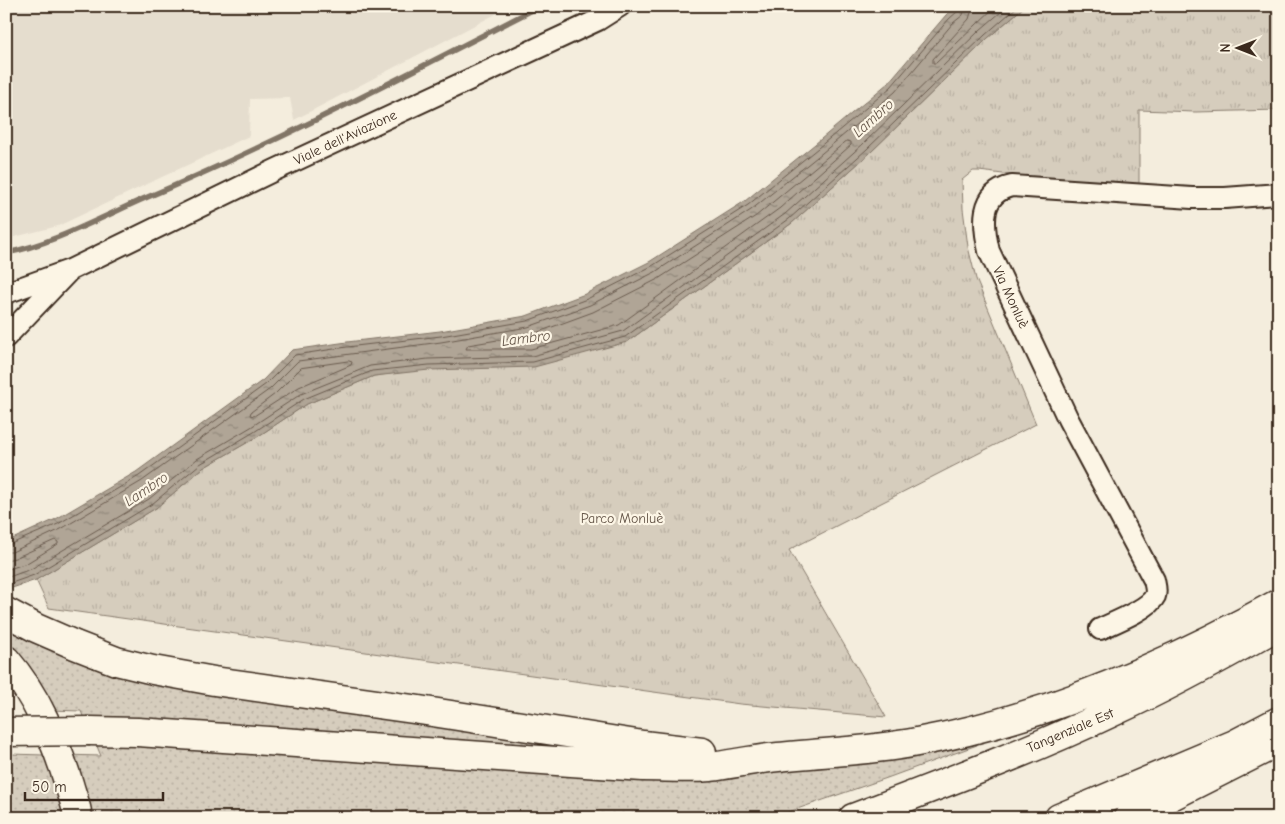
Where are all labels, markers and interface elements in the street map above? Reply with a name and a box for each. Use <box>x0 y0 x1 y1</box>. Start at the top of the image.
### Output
north arrow <box>1212 22 1262 72</box>
text: N <box>1217 43 1234 53</box>
water label: Lambro <box>849 95 897 141</box>
street label: Viale dell'Aviazione <box>291 106 399 169</box>
street label: Via Monluè <box>989 263 1032 331</box>
water label: Lambro <box>501 326 551 350</box>
water label: Lambro <box>121 468 171 510</box>
park label: Parco Monluè <box>581 510 663 527</box>
street label: Tangenziale Est <box>1024 704 1117 756</box>
scale bar <box>25 769 162 801</box>
text: 50 m <box>32 778 67 796</box>

